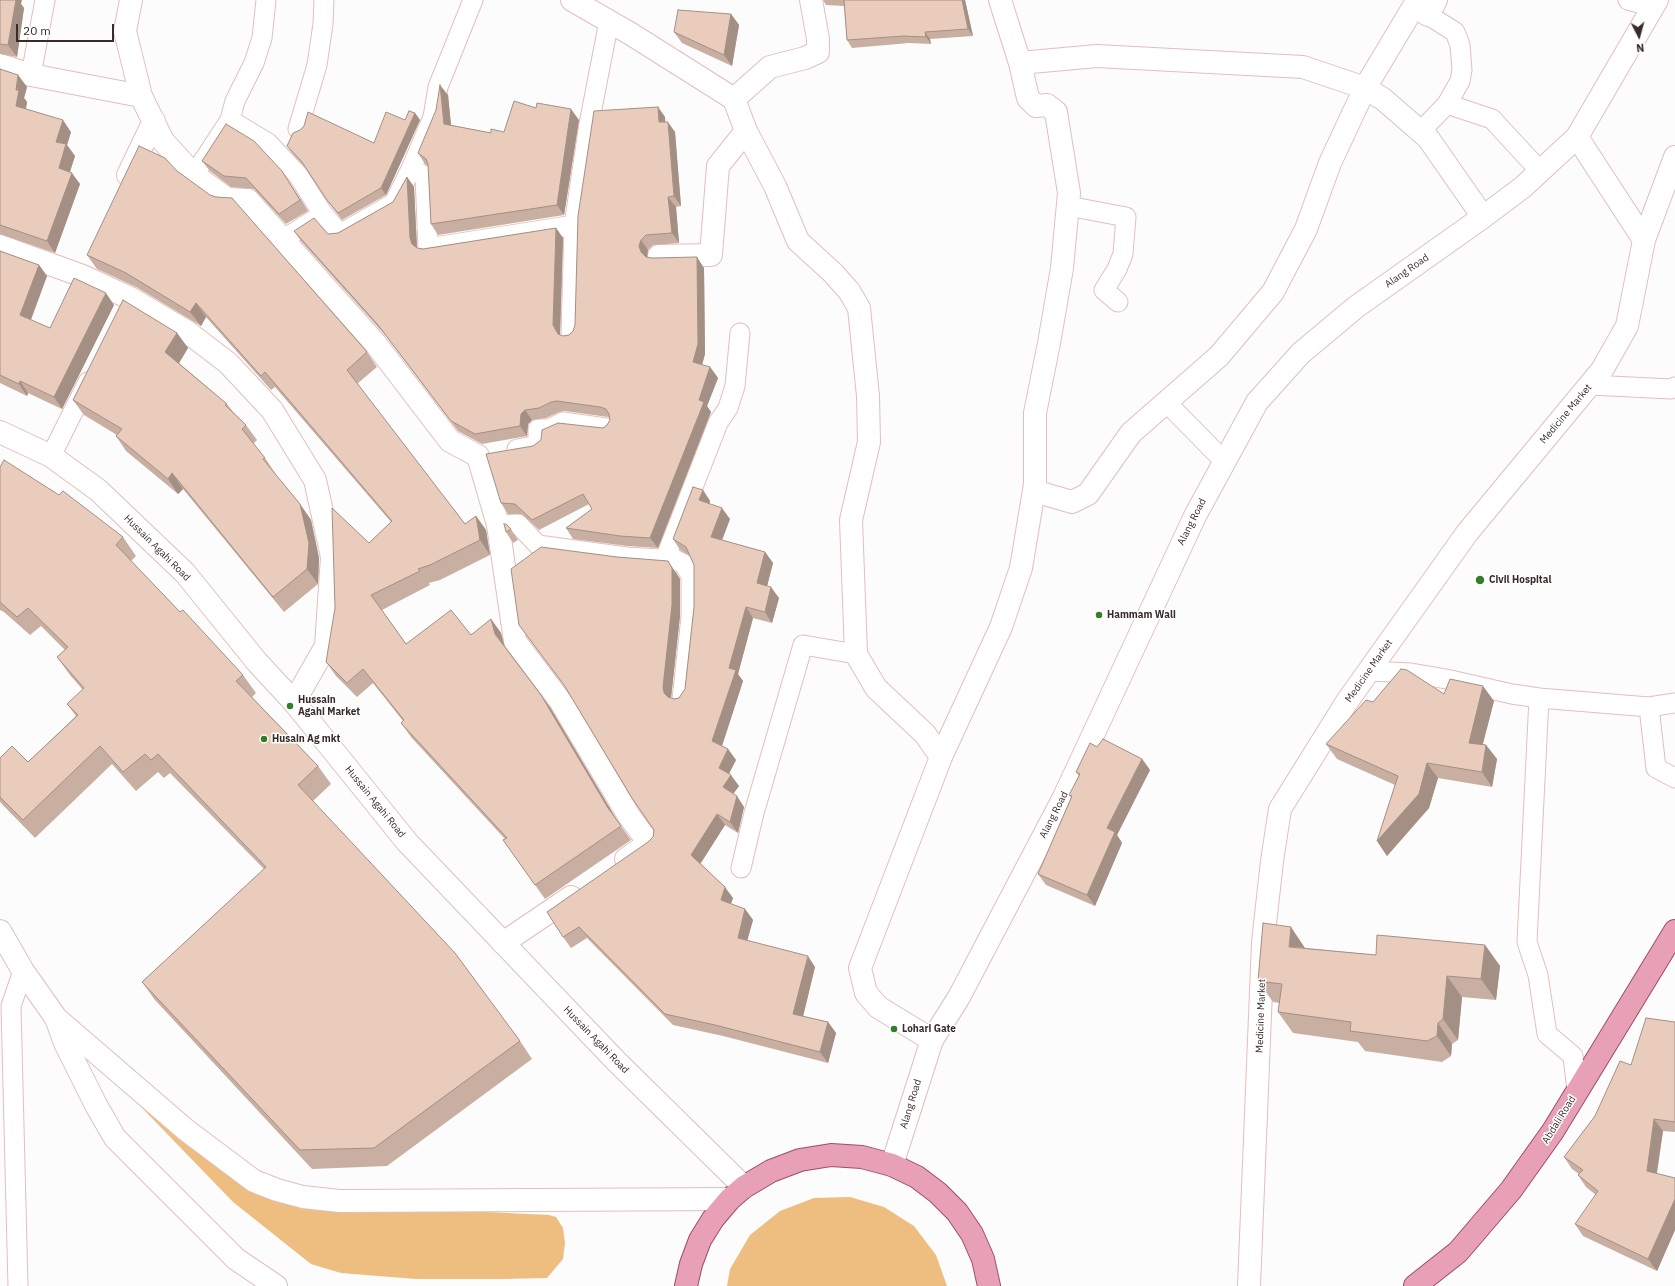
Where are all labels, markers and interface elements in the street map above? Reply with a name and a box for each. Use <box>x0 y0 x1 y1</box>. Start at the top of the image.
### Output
scale bar <box>18 16 116 42</box>
north arrow <box>1619 16 1659 56</box>
text: 20 m <box>23 23 51 38</box>
text: N <box>1636 41 1645 55</box>
street label: Alang Road <box>1383 252 1431 290</box>
street label: Medicine Market <box>1538 382 1594 446</box>
street label: Alang Road <box>1175 497 1209 547</box>
street label: Hussain Agahi Road <box>121 512 193 584</box>
marker: Civil Hospital <box>1474 574 1486 586</box>
place label: Civil Hospital <box>1489 574 1551 586</box>
place label: Hammam Wali <box>1107 609 1176 621</box>
marker: Hammam Wali <box>1094 610 1104 620</box>
street label: Medicine Market <box>1343 637 1395 705</box>
place label: Hussain Agahi Market <box>298 694 360 718</box>
marker: Hussain Agahi Market <box>285 701 295 711</box>
place label: Husain Ag mkt <box>272 733 340 745</box>
marker: Husain Ag mkt <box>259 734 269 744</box>
street label: Hussain Agahi Road <box>342 764 408 840</box>
street label: Alang Road <box>1037 790 1071 840</box>
street label: Medicine Market <box>1254 979 1268 1053</box>
street label: Hussain Agahi Road <box>561 1004 631 1076</box>
place label: Lohari Gate <box>902 1023 956 1035</box>
marker: Lohari Gate <box>889 1024 899 1034</box>
street label: Alang Road <box>898 1078 924 1130</box>
street label: Abdali Road <box>1540 1094 1578 1146</box>

